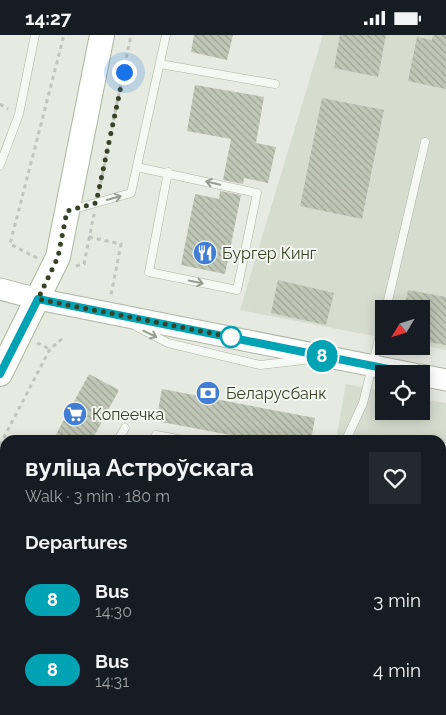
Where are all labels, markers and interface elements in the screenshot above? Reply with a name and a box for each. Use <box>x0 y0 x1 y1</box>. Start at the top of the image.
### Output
text: 14:27 <box>25 7 71 29</box>
your location <box>112 60 137 85</box>
one-way arrow <box>205 178 221 187</box>
one-way arrow <box>106 193 122 202</box>
restaurant icon: Бургер Кинг <box>192 240 218 266</box>
place label: Бургер Кинг <box>222 244 317 263</box>
one-way arrow <box>188 277 204 287</box>
north arrow <box>375 300 430 355</box>
map controls <box>375 300 430 420</box>
unlabelled marker <box>220 326 242 348</box>
one-way arrow <box>142 329 157 339</box>
line badge: 8 <box>306 340 338 372</box>
text: 8 <box>317 345 327 366</box>
button: locate <box>375 365 430 420</box>
bank icon: Беларусбанк <box>195 380 221 406</box>
place label: Беларусбанк <box>226 384 327 403</box>
supermarket icon: Копеечка <box>62 401 88 427</box>
place label: Копеечка <box>92 405 164 424</box>
button: heart <box>369 452 421 504</box>
text: вуліца Астроўскага <box>25 453 254 482</box>
text: Walk · 3 min · 180 m <box>25 487 170 506</box>
text: Departures <box>25 531 127 553</box>
text: Bus <box>95 580 129 602</box>
text: 8 <box>47 589 58 610</box>
text: 3 min <box>373 589 421 611</box>
text: 14:30 <box>95 602 132 621</box>
text: Bus <box>95 650 129 672</box>
text: 8 <box>47 659 58 680</box>
text: 4 min <box>373 659 421 681</box>
text: 14:31 <box>95 672 129 691</box>

